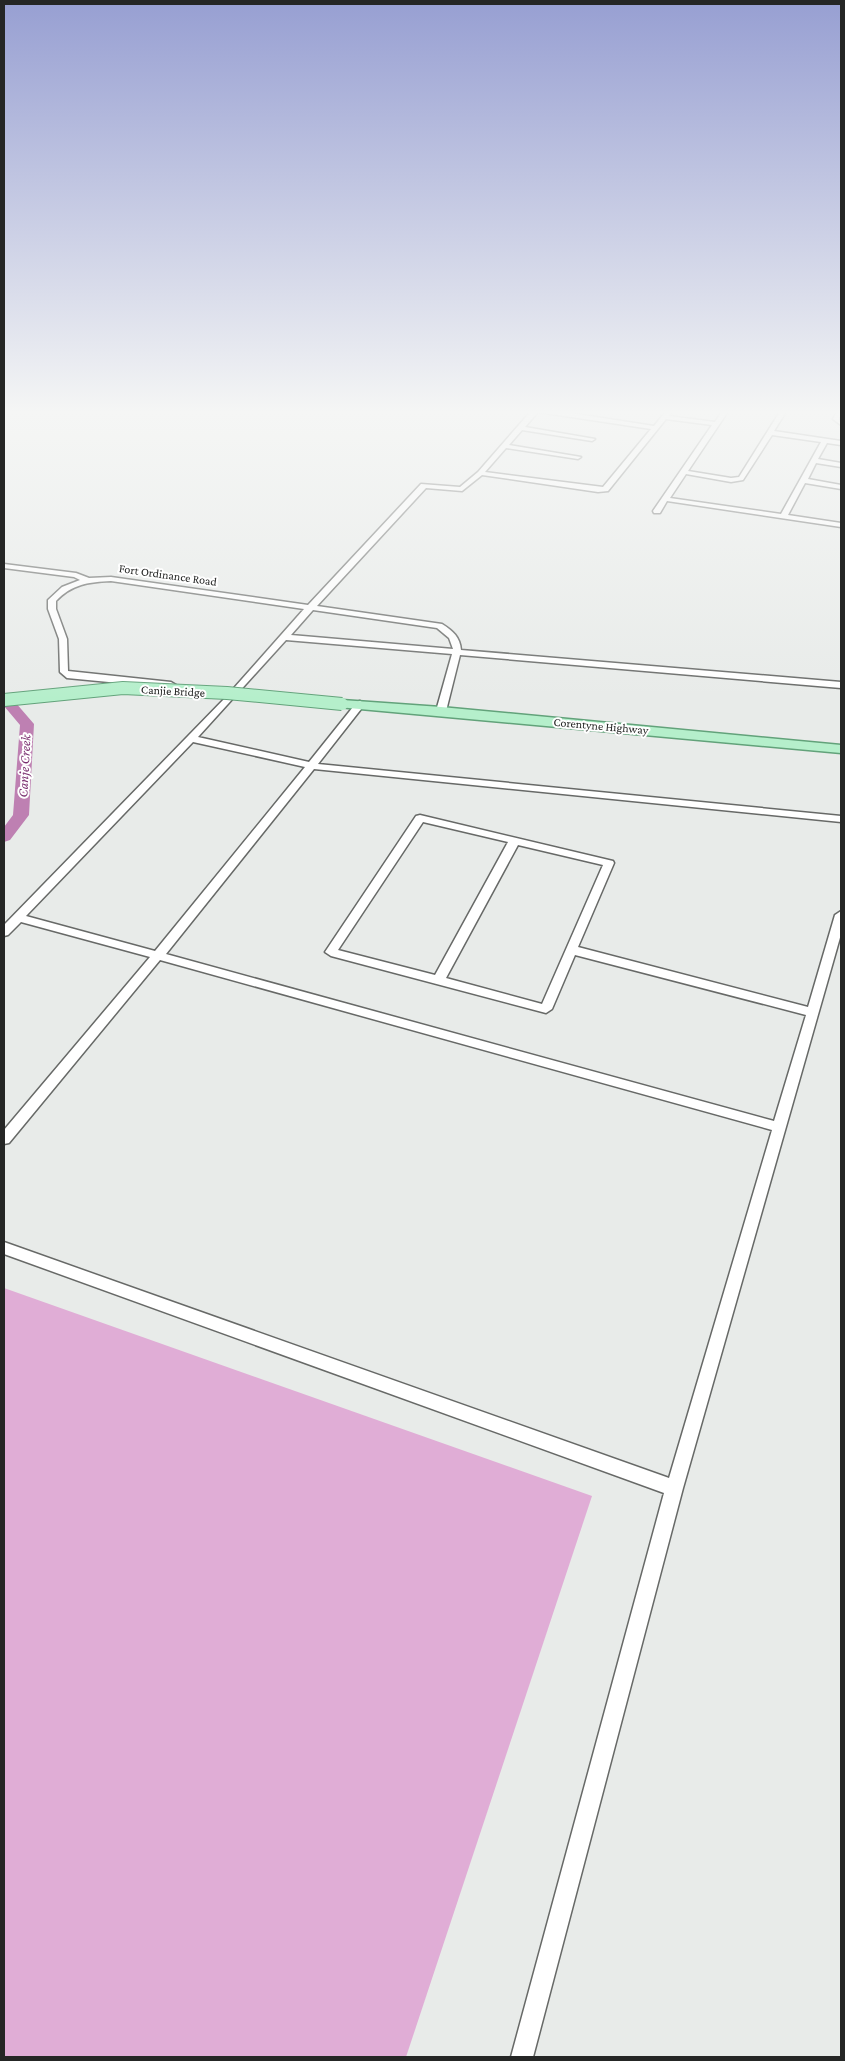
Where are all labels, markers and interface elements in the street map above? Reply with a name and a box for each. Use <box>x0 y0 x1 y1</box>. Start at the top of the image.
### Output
street label: Fort Ordinance Road <box>118 561 219 589</box>
street label: Canjie Bridge <box>141 682 205 700</box>
street label: Corentyne Highway <box>553 715 649 737</box>
water label: Canje Creek <box>14 733 35 798</box>

